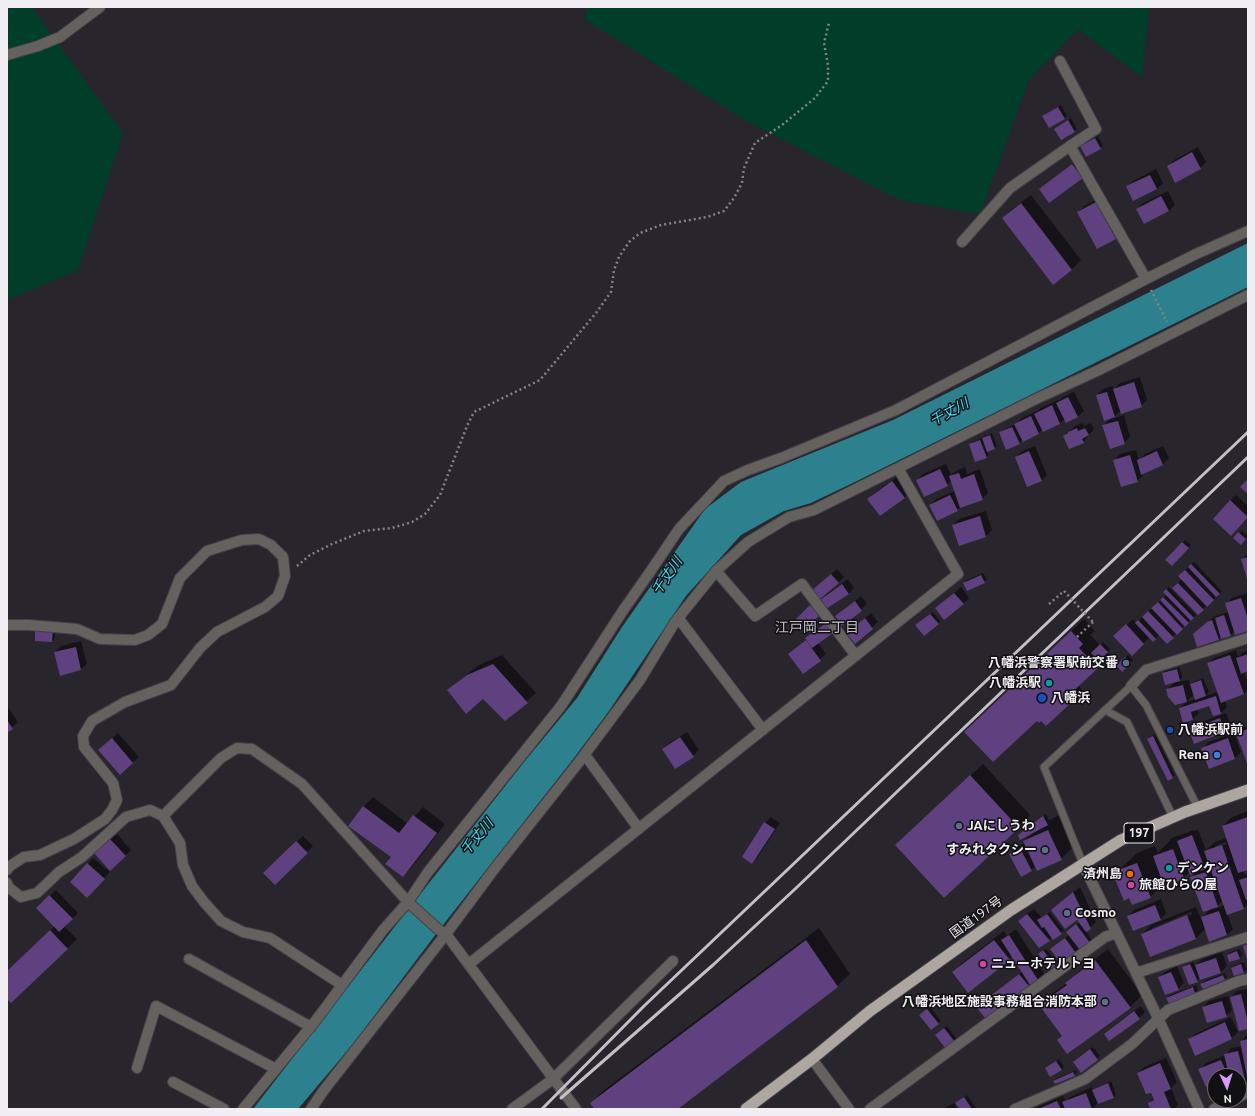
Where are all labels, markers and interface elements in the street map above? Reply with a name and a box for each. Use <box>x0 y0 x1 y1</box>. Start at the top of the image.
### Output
water label: 千丈川 <box>927 395 971 429</box>
water label: 千丈川 <box>648 554 686 598</box>
district label: 江戸岡二丁目 <box>775 619 859 635</box>
place label: 八幡浜警察署駅前交番 <box>988 655 1118 671</box>
marker: 八幡浜警察署駅前交番 <box>1121 658 1131 668</box>
place label: 八幡浜駅 <box>989 675 1041 691</box>
marker: 八幡浜駅 <box>1044 678 1054 688</box>
place label: 八幡浜 <box>1051 690 1090 706</box>
marker: 八幡浜 <box>1036 692 1048 704</box>
place label: 八幡浜駅前 <box>1178 722 1243 738</box>
marker: 八幡浜駅前 <box>1165 725 1175 735</box>
place label: Rena <box>1179 747 1209 763</box>
marker: Rena <box>1212 750 1222 760</box>
water label: 千丈川 <box>457 816 497 858</box>
place label: JAにしうわ <box>967 818 1035 834</box>
marker: JAにしうわ <box>954 821 964 831</box>
road number: 197 <box>1124 823 1154 843</box>
place label: すみれタクシー <box>946 842 1037 858</box>
marker: すみれタクシー <box>1040 845 1050 855</box>
place label: デンケン <box>1177 860 1229 876</box>
marker: デンケン <box>1164 863 1174 873</box>
place label: 済州島 <box>1083 866 1122 882</box>
marker: 済州島 <box>1125 869 1135 879</box>
place label: 旅館ひらの屋 <box>1139 877 1217 893</box>
marker: 旅館ひらの屋 <box>1126 880 1136 890</box>
street label: 国道197号 <box>947 893 1005 941</box>
place label: Cosmo <box>1075 905 1116 921</box>
marker: Cosmo <box>1062 908 1072 918</box>
place label: ニューホテルトヨ <box>991 956 1095 972</box>
marker: ニューホテルトヨ <box>978 959 988 969</box>
place label: 八幡浜地区施設事務組合消防本部 <box>902 994 1097 1010</box>
marker: 八幡浜地区施設事務組合消防本部 <box>1100 997 1110 1007</box>
north arrow <box>1207 1068 1247 1108</box>
text: N <box>1223 1093 1232 1105</box>

